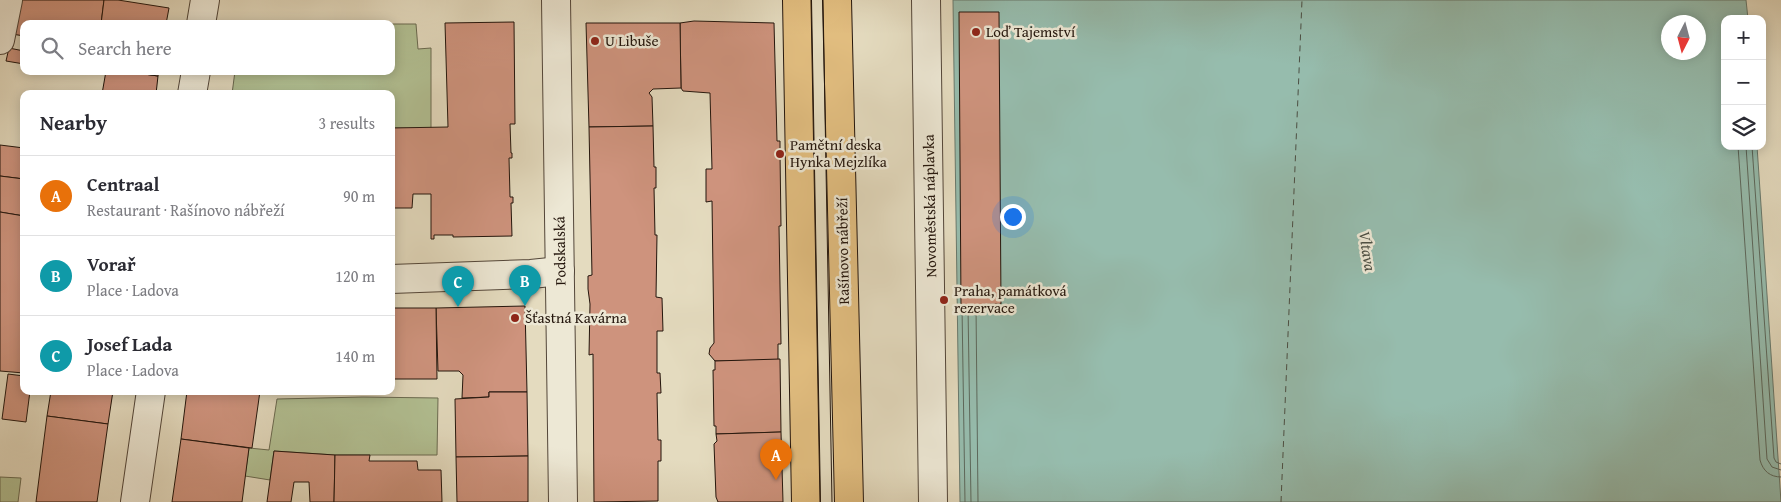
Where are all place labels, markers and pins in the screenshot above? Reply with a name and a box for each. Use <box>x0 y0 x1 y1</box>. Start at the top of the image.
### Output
place label: Loď Tajemství <box>986 21 1076 42</box>
marker: Loď Tajemství <box>970 26 982 38</box>
place label: U Libuše <box>605 30 659 51</box>
marker: U Libuše <box>589 35 601 47</box>
place label: Pamětní deska Hynka Mejzlíka <box>790 134 887 172</box>
marker: Pamětní deska Hynka Mejzlíka <box>774 148 786 160</box>
pin: B <box>509 265 541 306</box>
pin: C <box>442 266 474 307</box>
place label: Praha, památková rezervace <box>954 280 1067 318</box>
marker: Praha, památková rezervace <box>938 294 950 306</box>
place label: Šťastná Kavárna <box>525 307 627 328</box>
marker: Šťastná Kavárna <box>509 312 521 324</box>
pin: A <box>760 439 792 480</box>

